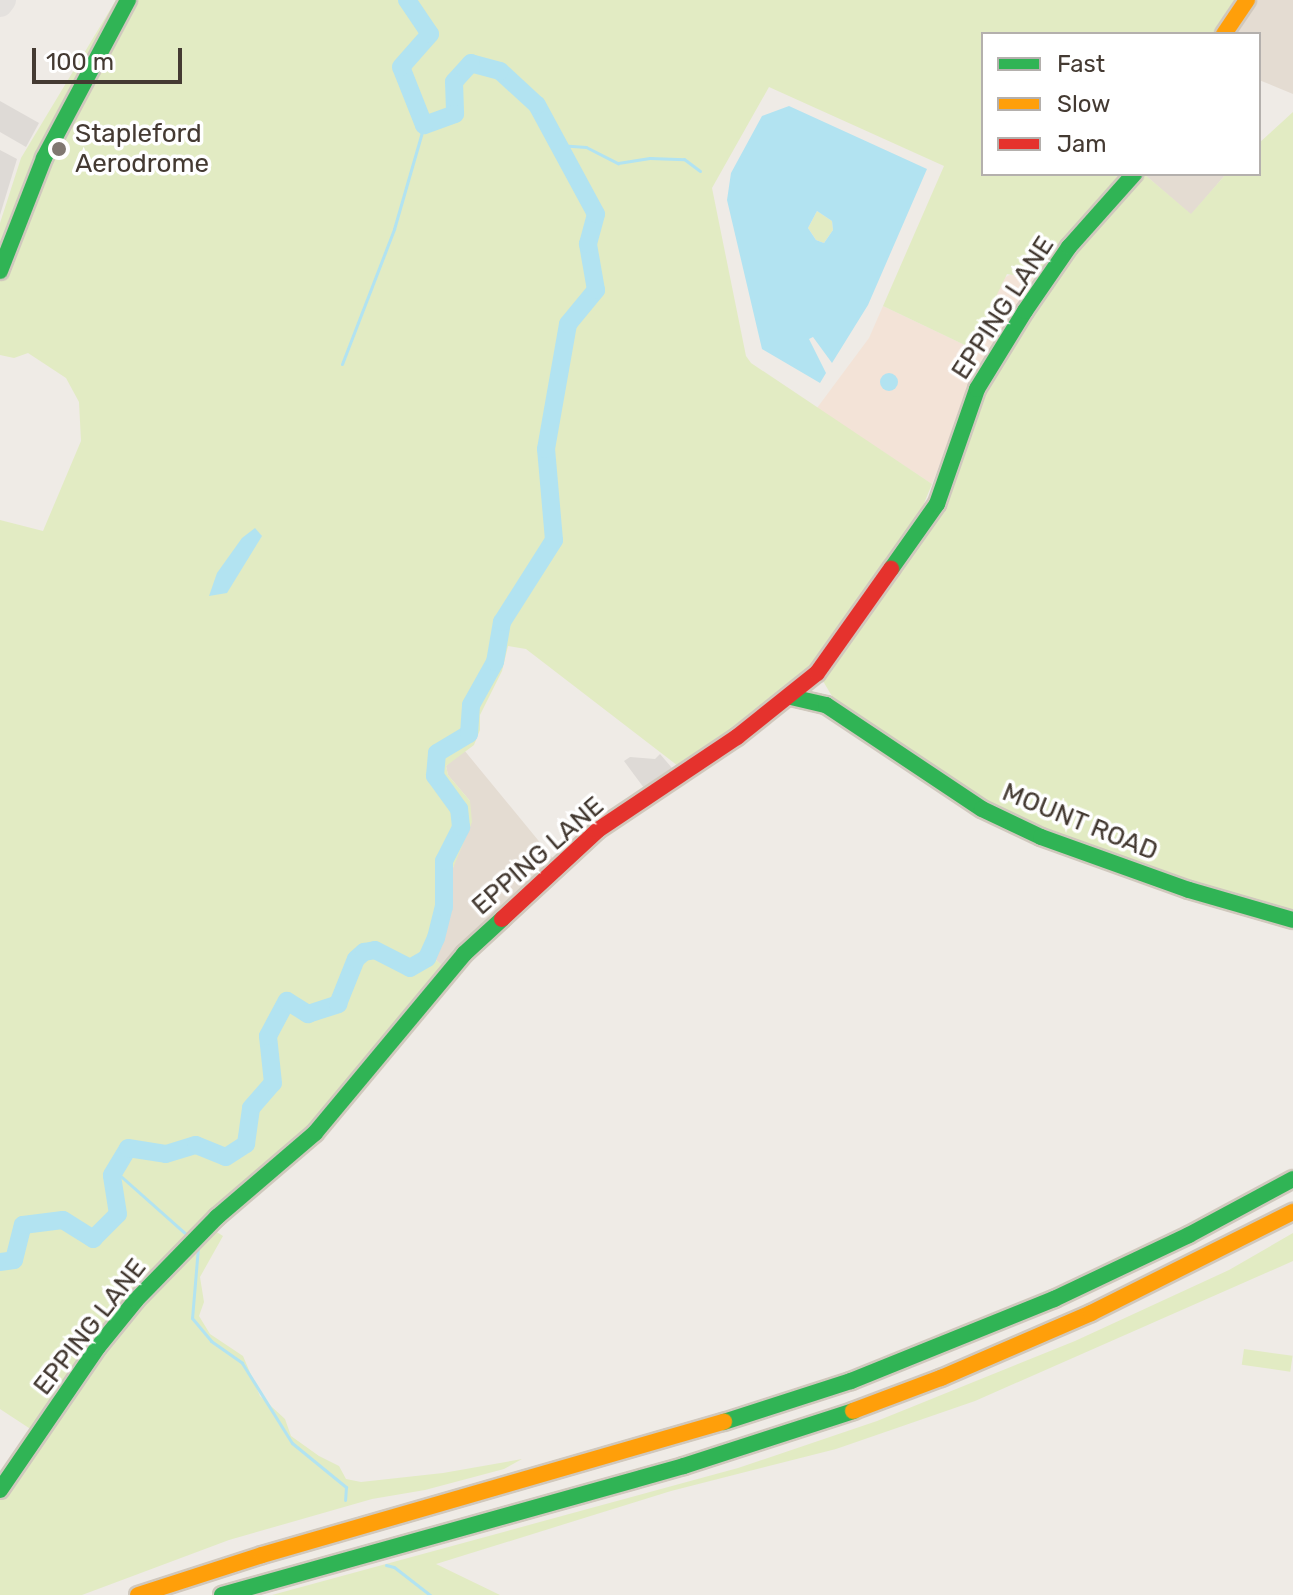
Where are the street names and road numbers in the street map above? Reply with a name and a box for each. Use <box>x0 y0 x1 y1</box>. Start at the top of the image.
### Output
street label: EPPING LANE <box>945 231 1061 385</box>
street label: MOUNT ROAD <box>997 777 1163 867</box>
street label: EPPING LANE <box>466 790 610 922</box>
street label: EPPING LANE <box>27 1253 153 1401</box>

